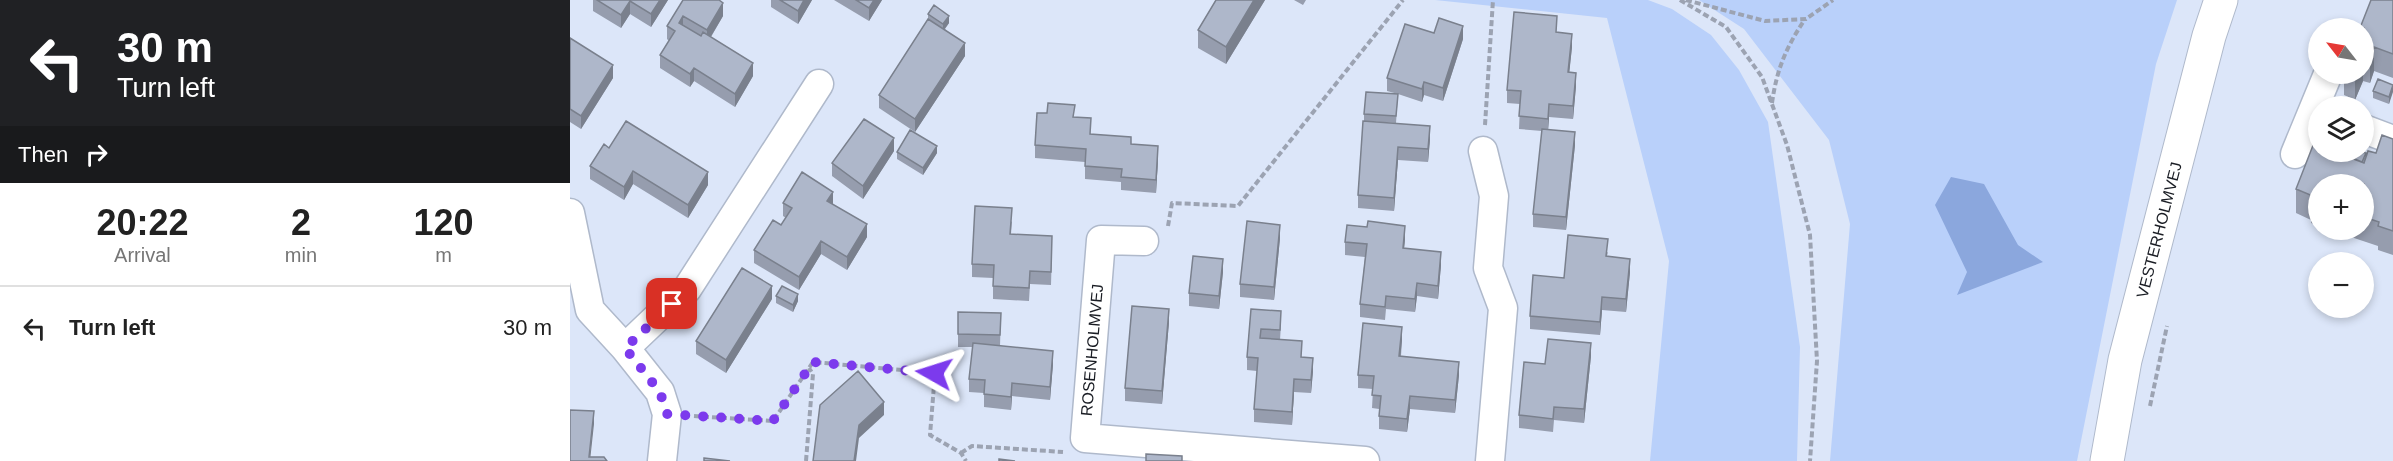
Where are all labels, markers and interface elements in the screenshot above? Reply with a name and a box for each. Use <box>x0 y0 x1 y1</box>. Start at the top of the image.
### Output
north arrow <box>2308 18 2374 84</box>
map controls <box>2308 18 2374 318</box>
icon: left <box>18 24 96 102</box>
text: 30 m <box>117 24 213 71</box>
text: Turn left <box>117 73 215 103</box>
button: layers <box>2308 96 2374 162</box>
icon: right <box>80 138 113 171</box>
text: Then <box>18 142 68 167</box>
street label: VESTERHOLMVEJ <box>2133 160 2184 300</box>
button: + <box>2308 174 2374 240</box>
text: 20:22 <box>96 202 188 243</box>
text: 2 <box>291 202 311 243</box>
text: 120 <box>413 202 474 243</box>
text: Arrival <box>114 244 171 266</box>
text: min <box>285 244 317 266</box>
text: m <box>435 244 452 266</box>
button: − <box>2308 252 2374 318</box>
pin <box>646 278 697 329</box>
street label: ROSENHOLMVEJ <box>1078 283 1106 417</box>
icon: arrive <box>655 287 688 320</box>
icon: left <box>18 312 51 345</box>
text: Turn left <box>69 315 155 340</box>
text: 30 m <box>503 315 552 340</box>
position arrow <box>902 341 966 405</box>

